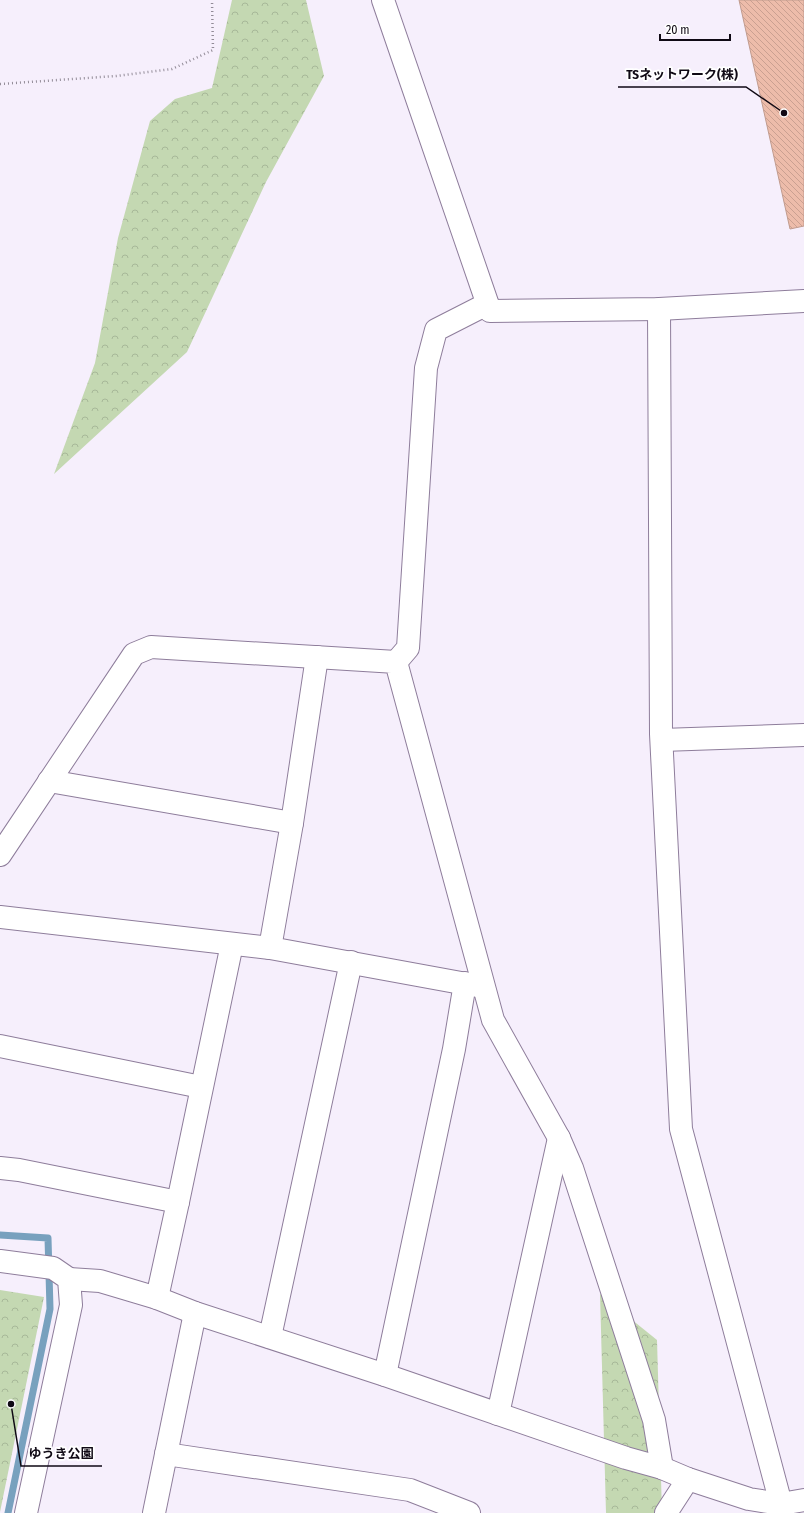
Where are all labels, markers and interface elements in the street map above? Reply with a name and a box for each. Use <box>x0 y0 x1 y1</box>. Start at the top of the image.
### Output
scale bar <box>660 16 730 42</box>
text: 20 m <box>666 23 690 37</box>
callout: TSネットワーク(株) <box>618 62 746 87</box>
text: TSネットワーク(株) <box>626 67 738 82</box>
callout: ゆうき公園 <box>21 1441 102 1466</box>
text: ゆうき公園 <box>28 1446 94 1461</box>

